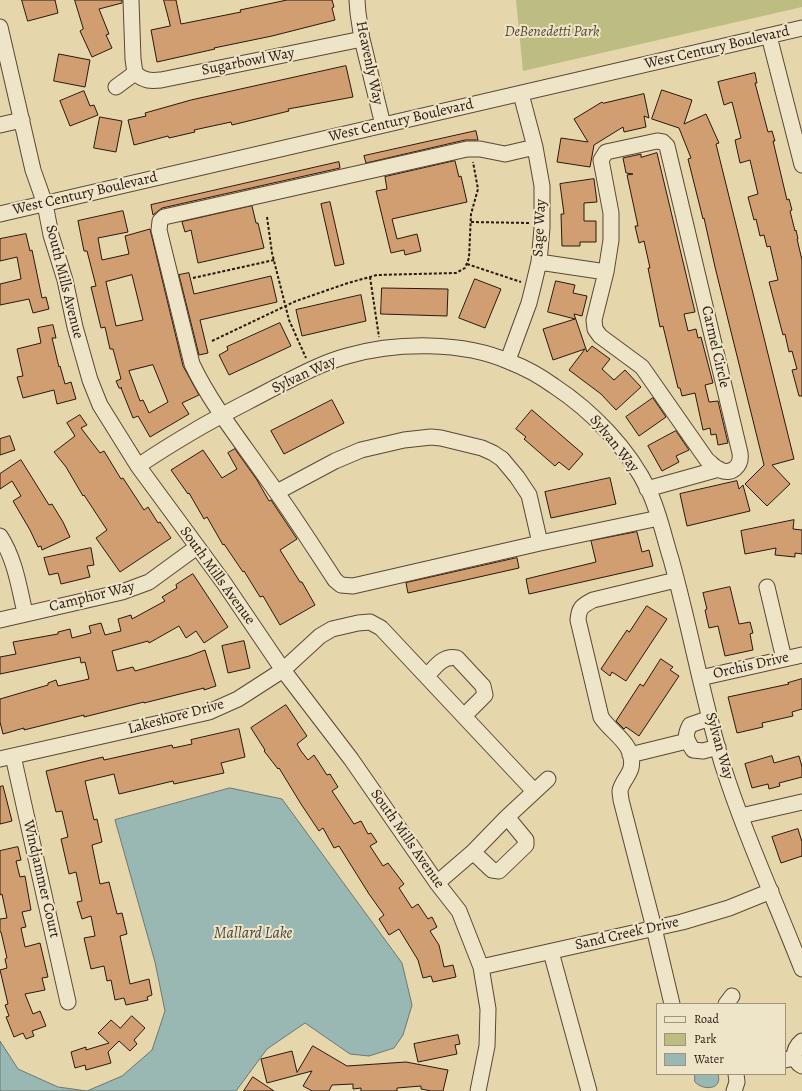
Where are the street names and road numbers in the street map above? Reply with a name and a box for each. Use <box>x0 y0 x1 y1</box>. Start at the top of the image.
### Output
street label: Heavenly Way <box>351 19 387 107</box>
street label: West Century Boulevard <box>643 23 791 73</box>
street label: Sugarbowl Way <box>200 44 296 80</box>
street label: West Century Boulevard <box>327 96 475 146</box>
street label: West Century Boulevard <box>11 169 159 219</box>
street label: Sage Way <box>529 199 551 257</box>
street label: South Mills Avenue <box>41 223 87 341</box>
street label: Carmel Circle <box>697 304 733 390</box>
street label: Sylvan Way <box>269 352 339 398</box>
street label: Sylvan Way <box>585 412 643 476</box>
street label: South Mills Avenue <box>175 523 259 629</box>
street label: Camphor Way <box>48 578 136 616</box>
street label: Orchis Drive <box>711 649 791 683</box>
street label: Lakeshore Drive <box>126 696 226 738</box>
street label: Sylvan Way <box>701 710 737 782</box>
street label: South Mills Avenue <box>366 786 448 892</box>
street label: Windjammer Court <box>19 818 63 940</box>
street label: Sand Creek Drive <box>573 913 681 955</box>

